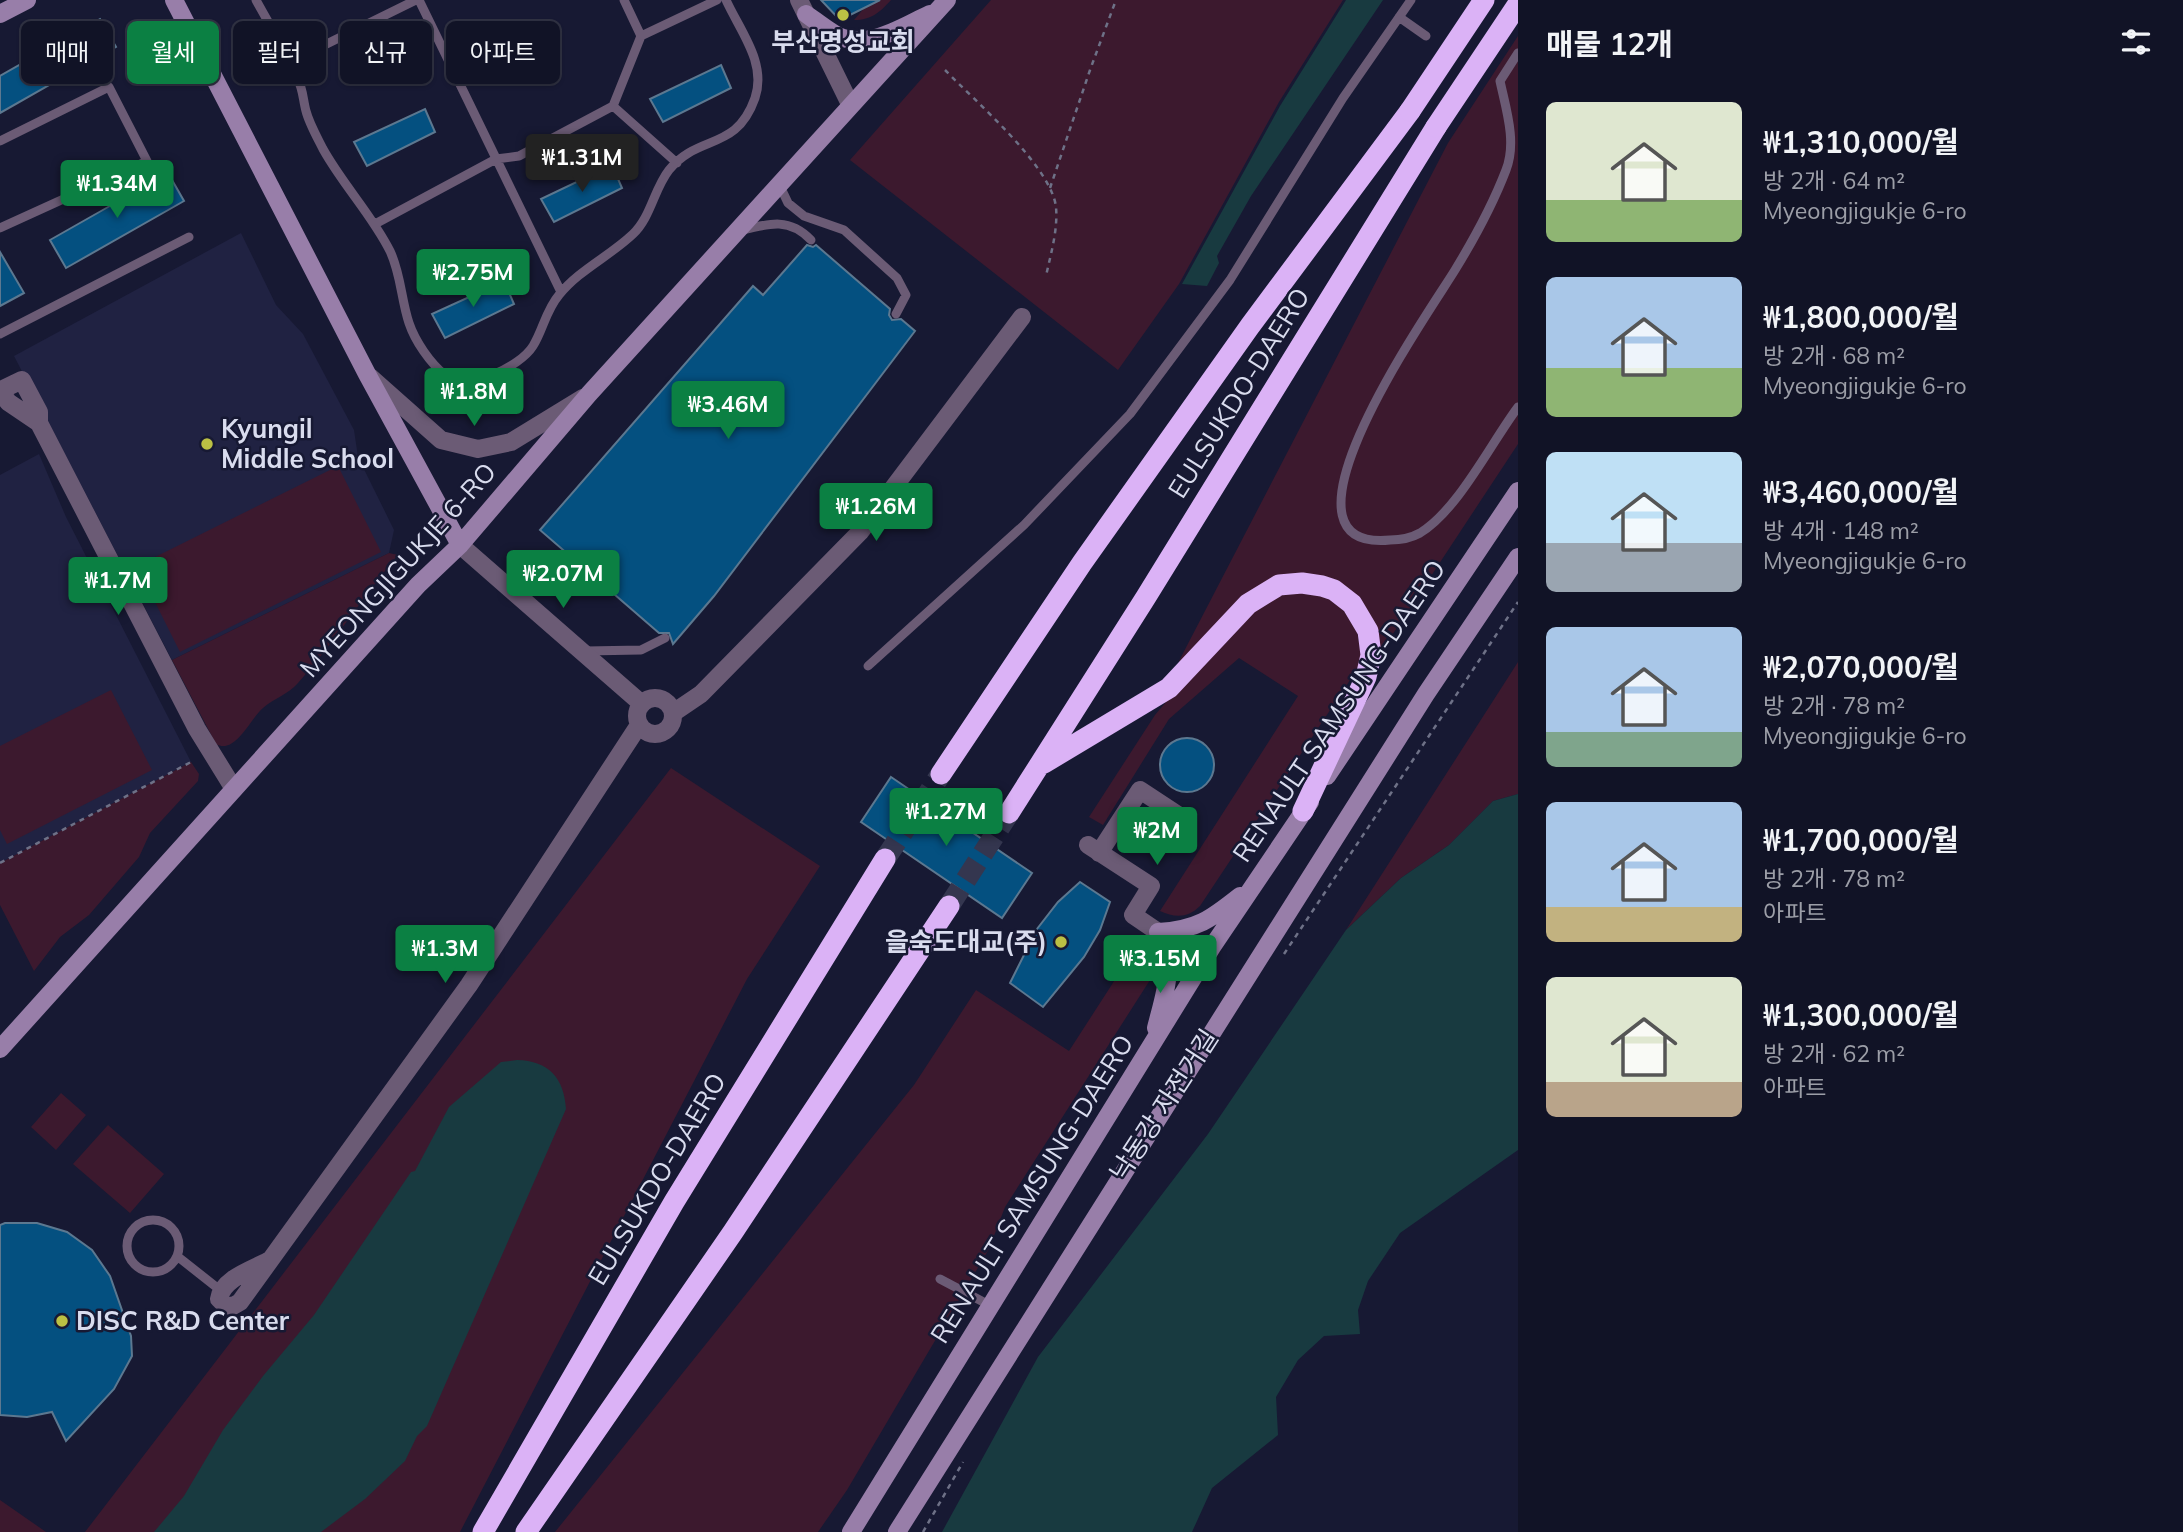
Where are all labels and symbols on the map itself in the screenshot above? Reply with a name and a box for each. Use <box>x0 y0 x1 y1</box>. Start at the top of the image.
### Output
marker: 부산명성교회 <box>835 7 851 23</box>
place label: 부산명성교회 <box>771 25 915 58</box>
pin: ₩1.31M <box>525 134 639 194</box>
pin: ₩1.34M <box>60 160 174 220</box>
pin: ₩2.75M <box>416 250 530 309</box>
street label: EULSUKDO-DAERO <box>1161 282 1317 504</box>
pin: ₩1.8M <box>425 368 523 428</box>
pin: ₩3.46M <box>671 382 785 441</box>
place label: Kyungil Middle School <box>221 412 394 475</box>
marker: Kyungil Middle School <box>199 436 215 452</box>
street label: MYEONGJIGUKJE 6-RO <box>292 455 503 684</box>
pin: ₩1.26M <box>819 484 933 543</box>
pin: ₩2.07M <box>506 550 620 610</box>
street label: RENAULT SAMSUNG-DAERO <box>1225 553 1452 868</box>
pin: ₩1.7M <box>69 558 167 617</box>
pin: ₩1.27M <box>889 788 1003 848</box>
pin: ₩2M <box>1123 808 1191 867</box>
place label: 을숙도대교(주) <box>885 925 1047 958</box>
pin: ₩1.3M <box>396 926 494 985</box>
marker: 을숙도대교(주) <box>1053 934 1069 950</box>
pin: ₩3.15M <box>1103 936 1217 995</box>
street label: 낙동강 자전거길 <box>1102 1023 1225 1187</box>
street label: RENAULT SAMSUNG-DAERO <box>923 1028 1140 1349</box>
street label: EULSUKDO-DAERO <box>580 1067 733 1291</box>
place label: DISC R&D Center <box>76 1304 290 1337</box>
marker: DISC R&D Center <box>54 1313 70 1329</box>

